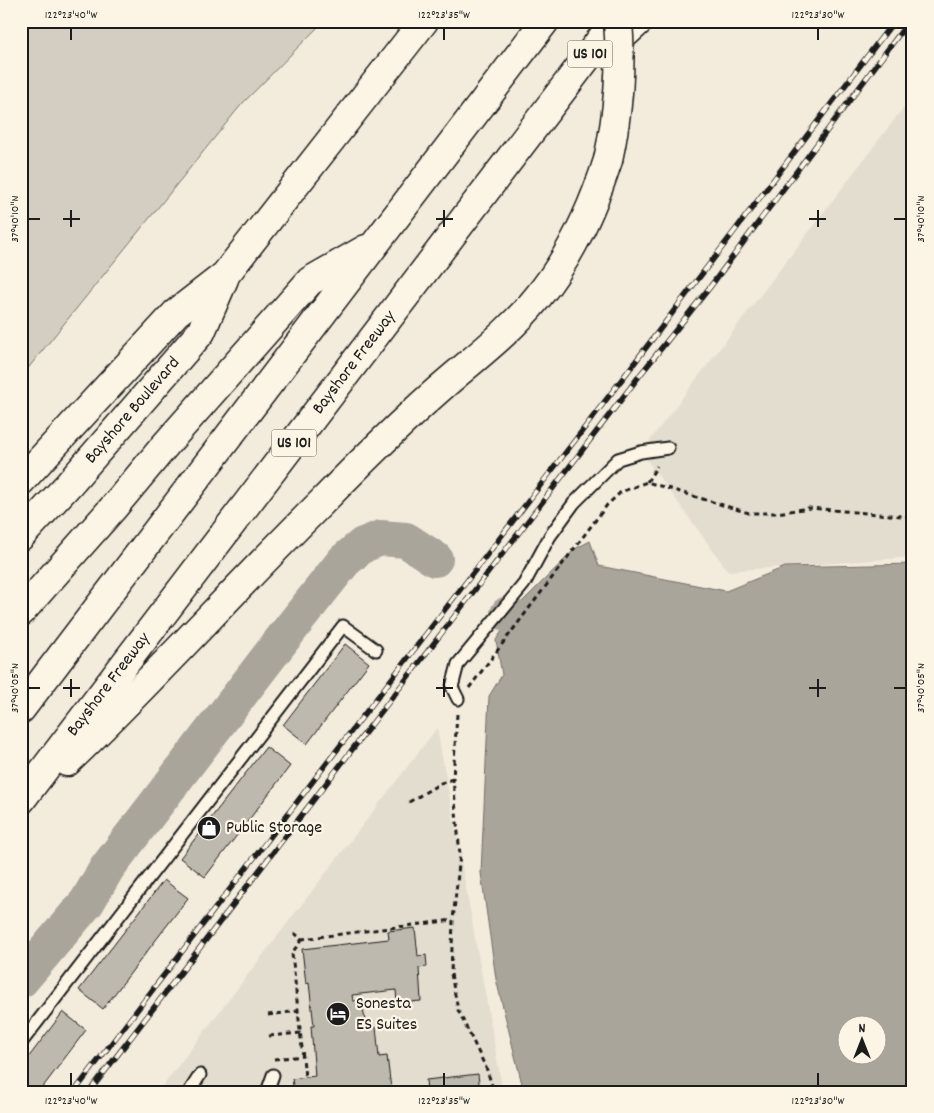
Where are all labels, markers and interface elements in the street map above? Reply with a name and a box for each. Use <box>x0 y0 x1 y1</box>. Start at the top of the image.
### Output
text: 122°23'40"W <box>45 7 97 24</box>
text: 122°23'35"W <box>418 7 470 24</box>
text: 122°23'30"W <box>792 7 845 24</box>
road number: US 101 <box>568 41 612 68</box>
text: 37°40'10"N <box>7 195 24 243</box>
text: 37°40'10"N <box>913 195 930 243</box>
street label: Bayshore Freeway <box>307 305 403 420</box>
street label: Bayshore Boulevard <box>79 352 186 470</box>
road number: US 101 <box>272 429 316 456</box>
street label: Bayshore Freeway <box>61 627 157 742</box>
text: 37°40'05"N <box>7 663 24 713</box>
text: 37°40'05"N <box>913 663 930 713</box>
shop icon: Public Storage <box>196 815 222 841</box>
place label: Public Storage <box>226 816 322 841</box>
place label: Sonesta ES Suites <box>356 992 417 1038</box>
hotel icon: Sonesta ES Suites <box>325 1001 351 1027</box>
north arrow <box>836 1016 886 1066</box>
text: N <box>859 1019 866 1039</box>
text: 122°23'40"W <box>45 1093 97 1110</box>
text: 122°23'35"W <box>418 1093 470 1110</box>
text: 122°23'30"W <box>792 1093 845 1110</box>

